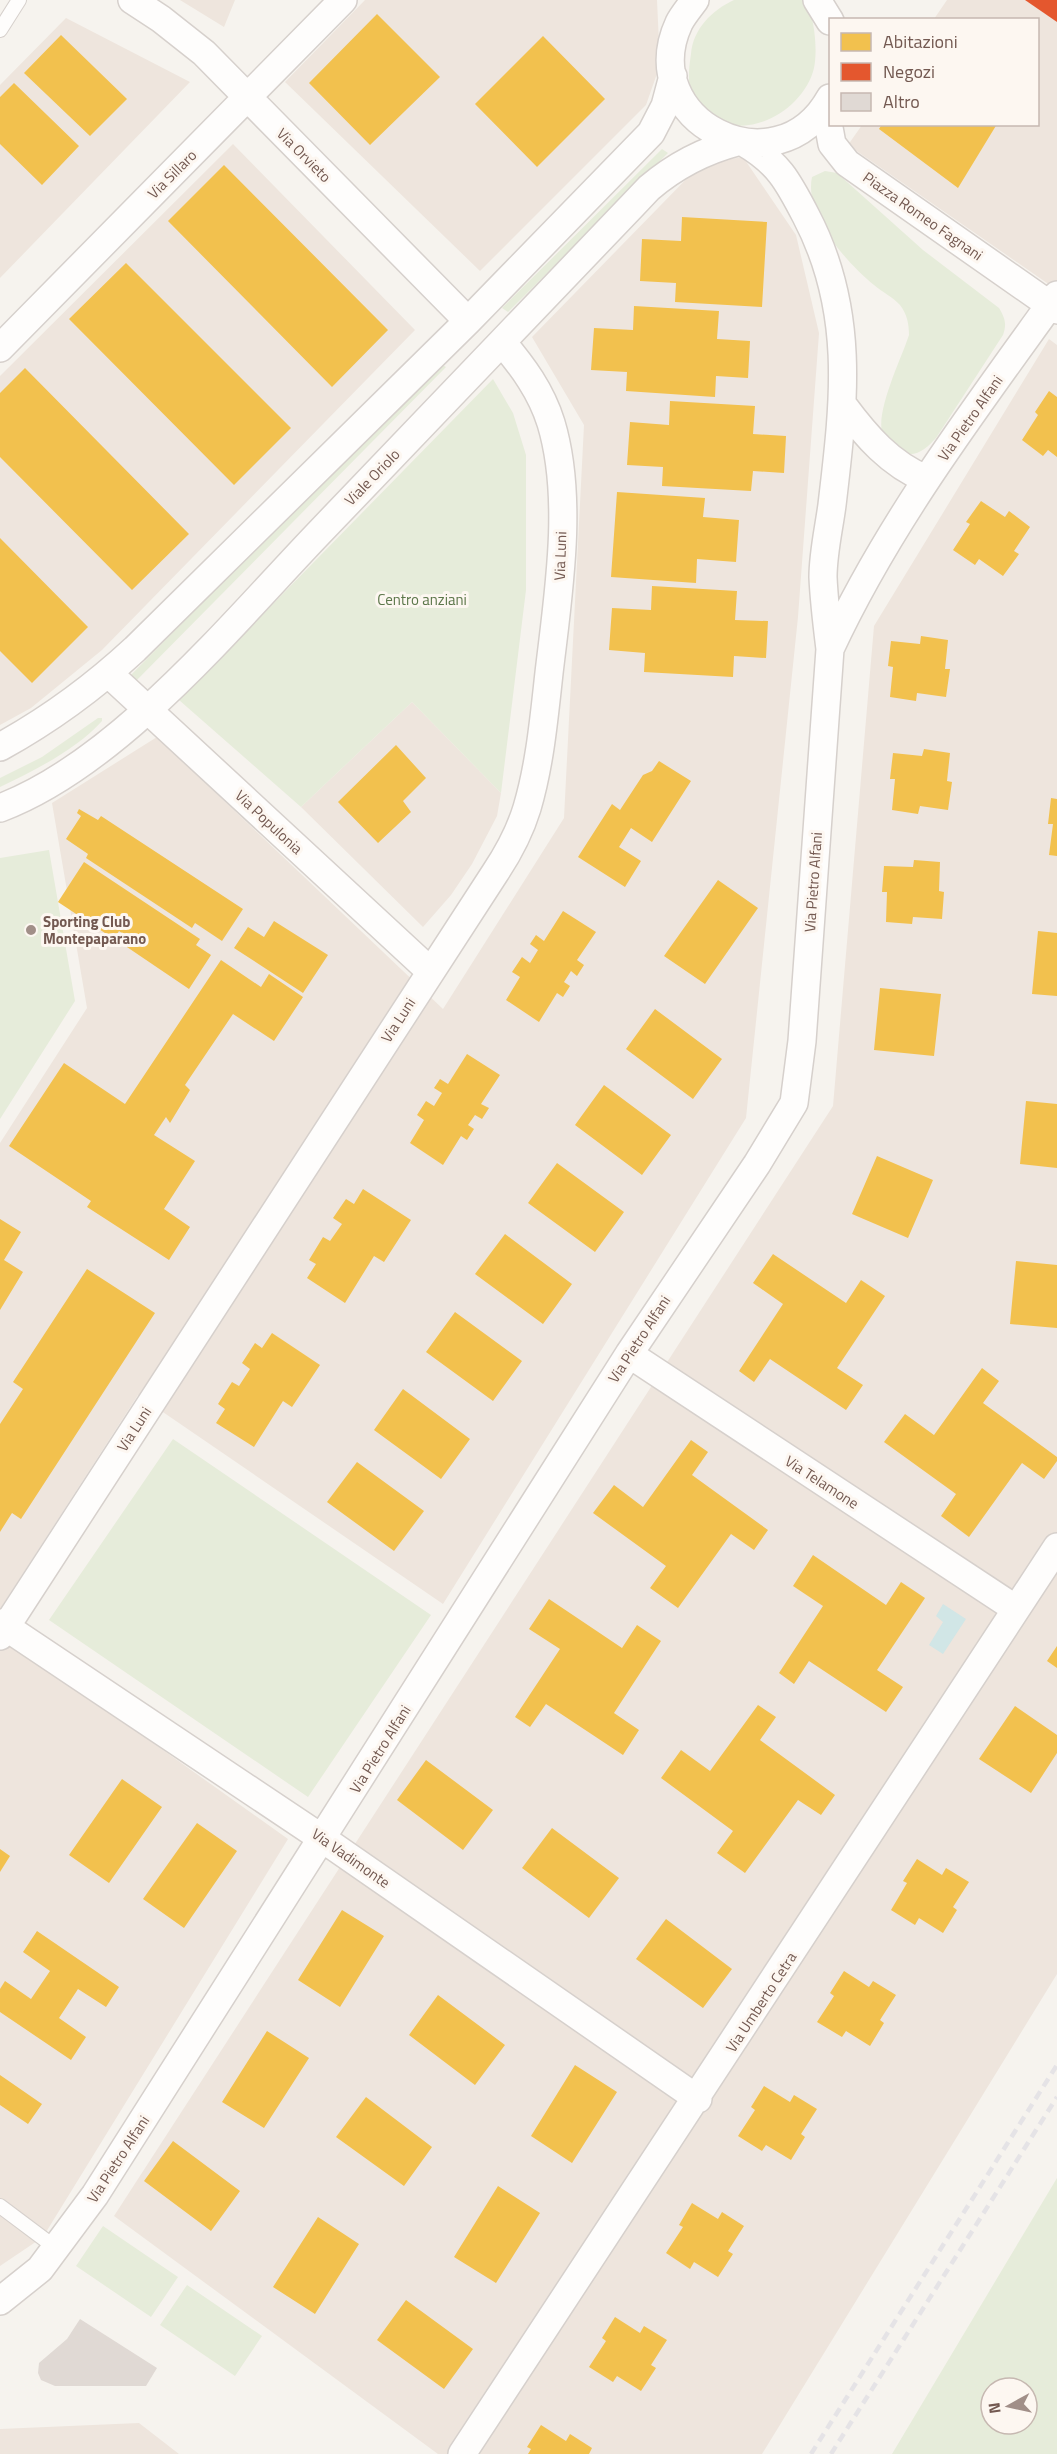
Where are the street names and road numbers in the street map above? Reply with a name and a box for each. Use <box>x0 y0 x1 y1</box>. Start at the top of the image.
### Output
street label: Via Orvieto <box>271 122 337 188</box>
street label: Via Sillaro <box>142 144 202 204</box>
street label: Piazza Romeo Fagnani <box>858 166 988 266</box>
street label: Via Pietro Alfani <box>932 370 1008 466</box>
street label: Viale Oriolo <box>339 443 405 511</box>
street label: Via Luni <box>548 531 572 581</box>
street label: Via Populonia <box>230 784 309 860</box>
street label: Via Pietro Alfani <box>798 831 828 933</box>
street label: Via Luni <box>375 993 421 1047</box>
street label: Via Pietro Alfani <box>602 1291 676 1387</box>
street label: Via Luni <box>111 1402 157 1456</box>
street label: Via Telamone <box>781 1449 863 1515</box>
street label: Via Pietro Alfani <box>344 1700 416 1798</box>
street label: Via Vadimonte <box>307 1822 395 1894</box>
street label: Via Umberto Cetra <box>720 1947 802 2057</box>
street label: Via Pietro Alfani <box>81 2111 155 2207</box>

